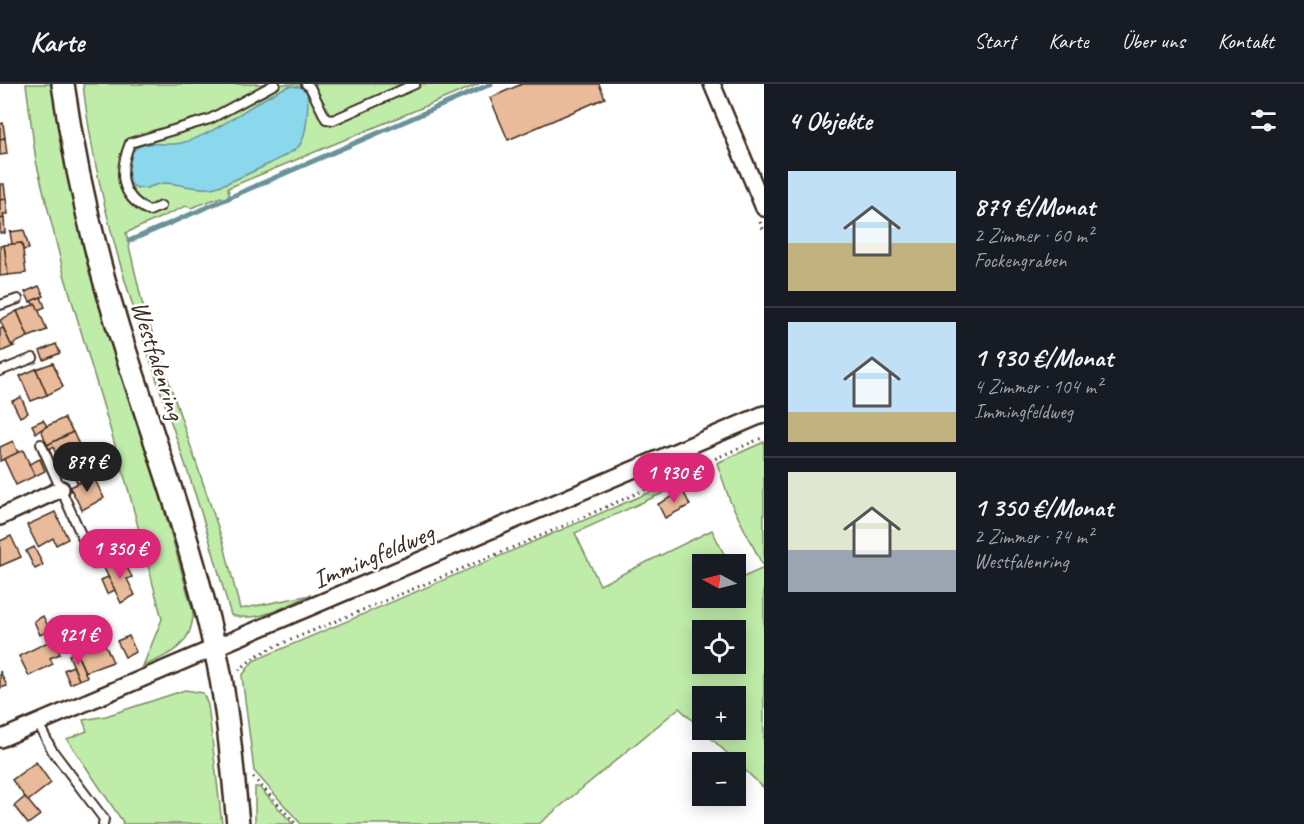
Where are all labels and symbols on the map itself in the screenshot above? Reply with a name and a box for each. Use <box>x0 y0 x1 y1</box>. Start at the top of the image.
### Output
street label: Westfalenring <box>123 297 193 425</box>
pin: 879 € <box>45 442 129 493</box>
pin: 1 930 € <box>619 453 729 504</box>
street label: Immingfeldweg <box>307 515 440 596</box>
pin: 1 350 € <box>65 529 175 580</box>
north arrow <box>692 554 746 608</box>
pin: 921 € <box>36 615 120 666</box>

